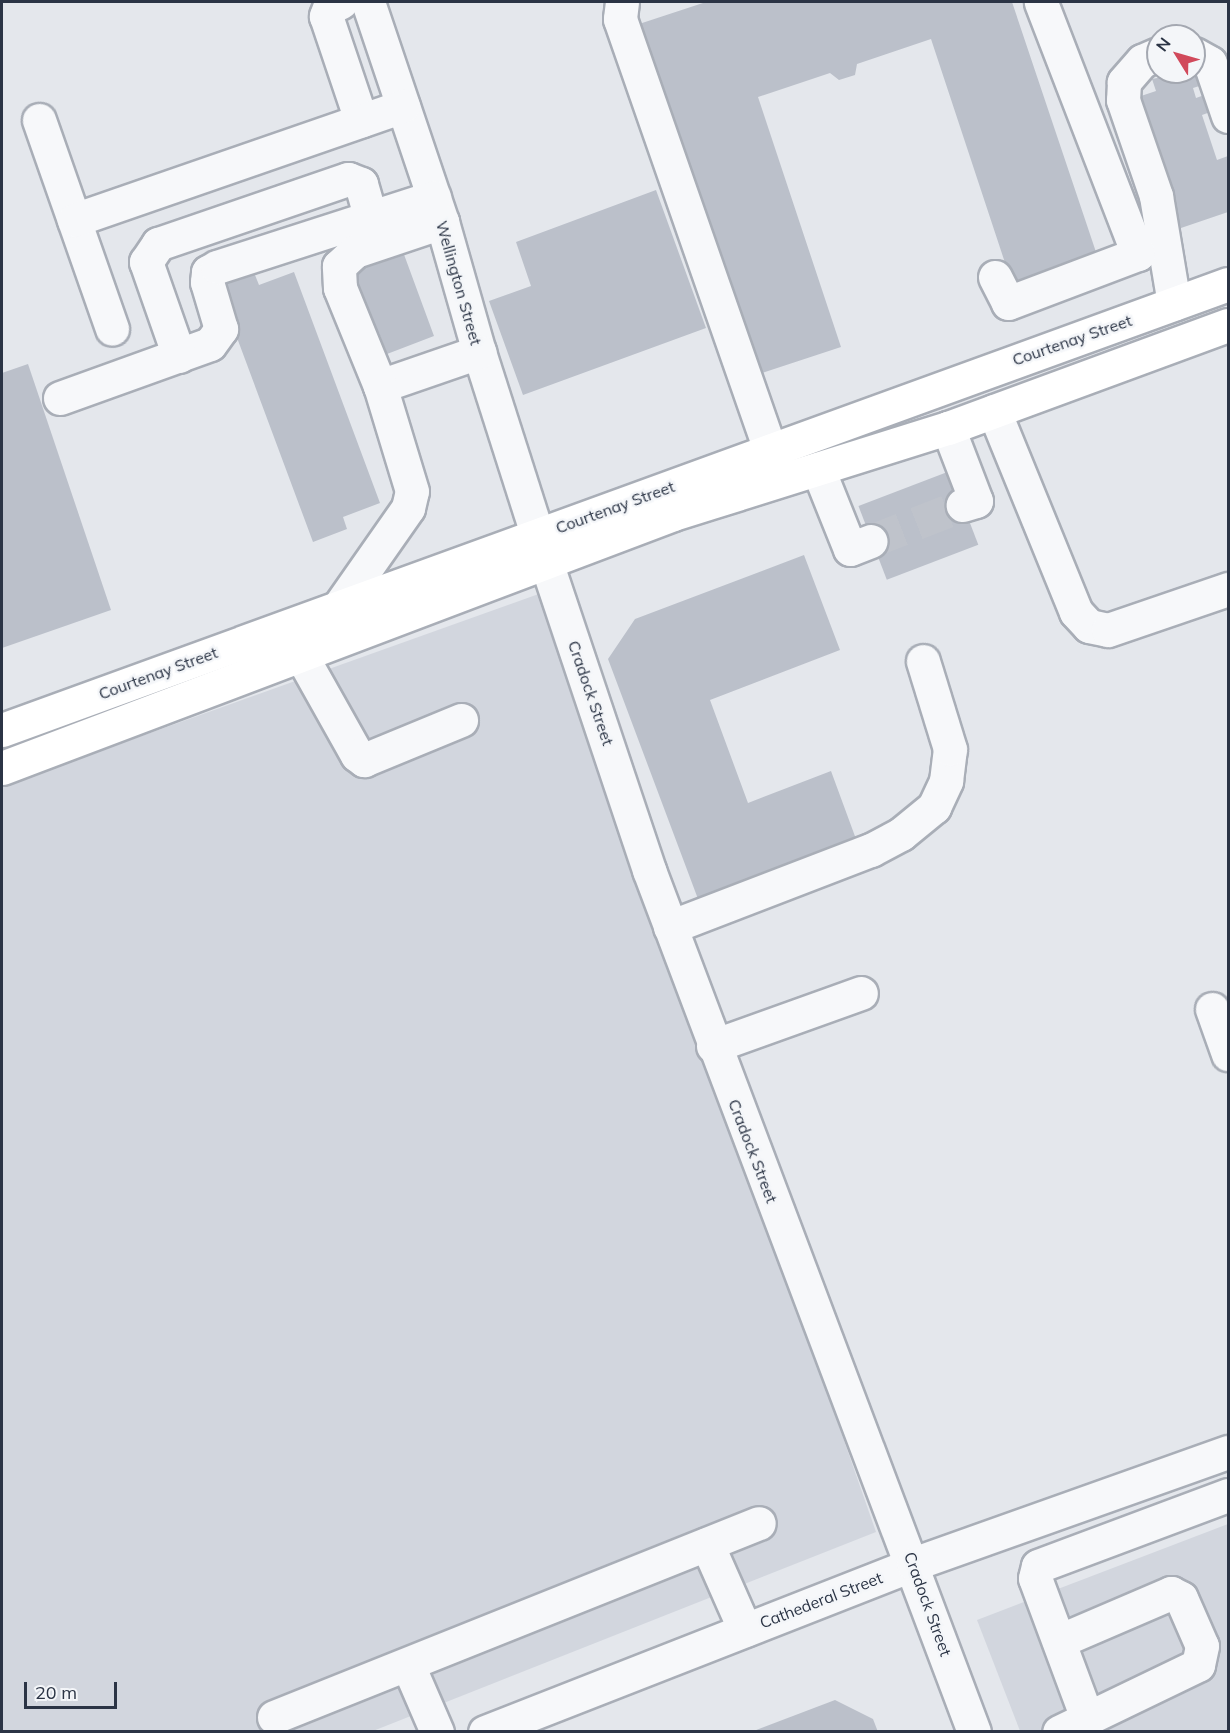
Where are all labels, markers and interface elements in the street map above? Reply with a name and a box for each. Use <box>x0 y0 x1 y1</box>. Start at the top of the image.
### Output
north arrow <box>1146 24 1206 84</box>
text: N <box>1152 34 1175 55</box>
street label: Wellington Street <box>432 219 486 347</box>
street label: Courtenay Street <box>1010 311 1134 369</box>
street label: Courtenay Street <box>553 477 677 537</box>
street label: Cradock Street <box>564 638 618 748</box>
street label: Courtenay Street <box>96 643 220 703</box>
street label: Cradock Street <box>724 1096 782 1206</box>
street label: Cradock Street <box>900 1549 956 1659</box>
street label: Cathederal Street <box>757 1568 885 1632</box>
scale bar <box>27 1670 120 1708</box>
text: 20 m <box>35 1681 77 1704</box>

